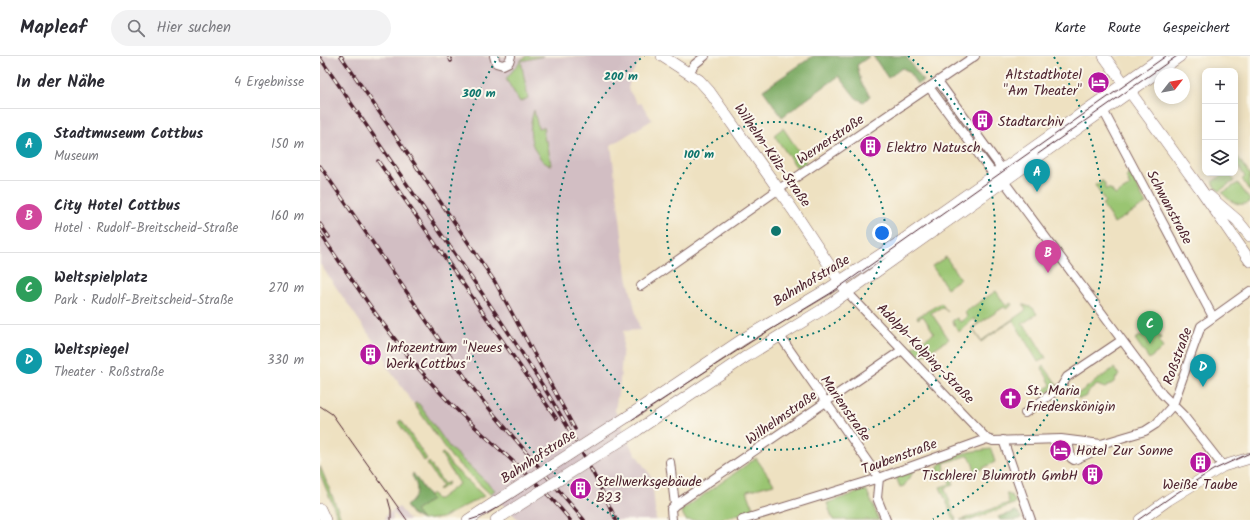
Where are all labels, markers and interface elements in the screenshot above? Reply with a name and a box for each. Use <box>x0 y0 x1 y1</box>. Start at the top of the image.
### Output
search box <box>111 10 391 46</box>
text: Mapleaf <box>20 13 87 43</box>
text: Hier suchen <box>157 16 231 40</box>
icon: search <box>125 17 147 39</box>
text: Karte <box>1055 17 1086 39</box>
text: Route <box>1108 17 1141 39</box>
text: Gespeichert <box>1163 17 1230 39</box>
place label: Altstadthotel "Am Theater" <box>1003 64 1083 102</box>
text: 200 m <box>604 67 638 86</box>
north arrow <box>1154 68 1190 104</box>
map controls <box>1202 68 1238 176</box>
button: + <box>1202 68 1238 104</box>
text: In der Nähe <box>16 69 105 96</box>
hotel icon: Altstadthotel "Am Theater" <box>1085 69 1111 95</box>
text: 4 Ergebnisse <box>234 72 304 93</box>
text: 300 m <box>461 84 496 103</box>
street label: Wilhelm-Külz-Straße <box>728 99 817 212</box>
button: − <box>1202 104 1238 140</box>
building icon: Stadtarchiv <box>970 108 996 134</box>
street label: Wernerstraße <box>792 109 869 171</box>
place label: Stadtarchiv <box>998 111 1064 133</box>
text: Stadtmuseum Cottbus <box>54 122 203 146</box>
text: A <box>25 134 33 155</box>
text: 150 m <box>271 134 304 155</box>
building icon: Elektro Natusch <box>858 134 884 160</box>
place label: Elektro Natusch <box>886 137 980 159</box>
button: layers <box>1202 140 1238 176</box>
text: 100 m <box>684 145 714 164</box>
text: Museum <box>54 146 99 167</box>
pin: A <box>1024 159 1050 192</box>
street label: Schwanstraße <box>1140 166 1198 249</box>
text: City Hotel Cottbus <box>54 194 180 218</box>
text: B <box>25 206 33 227</box>
text: 160 m <box>271 206 304 227</box>
text: Hotel · Rudolf-Breitscheid-Straße <box>54 218 238 239</box>
your location <box>872 223 892 243</box>
centre of rings <box>769 224 783 238</box>
pin: B <box>1035 240 1061 273</box>
street label: Bahnhofstraße <box>769 249 855 313</box>
text: Weltspielplatz <box>54 266 148 290</box>
text: C <box>25 278 33 299</box>
text: 270 m <box>268 278 304 299</box>
text: Park · Rudolf-Breitscheid-Straße <box>54 290 233 311</box>
street label: Adolph-Kolping-Straße <box>871 298 980 410</box>
pin: C <box>1137 311 1163 344</box>
street label: Roßstraße <box>1157 324 1199 388</box>
place label: Infozentrum "Neues Werk Cottbus" <box>386 337 502 375</box>
text: Weltspiegel <box>54 338 129 362</box>
building icon: Infozentrum "Neues Werk Cottbus" <box>358 342 384 368</box>
text: D <box>25 350 33 371</box>
text: 330 m <box>267 350 304 371</box>
pin: D <box>1190 354 1216 387</box>
text: Theater · Roßstraße <box>54 362 164 383</box>
street label: Marienstraße <box>814 371 877 447</box>
place label: St. Maria Friedenskönigin <box>1026 380 1115 418</box>
street label: Wilhelmstraße <box>741 385 823 451</box>
church icon: St. Maria Friedenskönigin <box>997 385 1023 411</box>
street label: Bahnhofstraße <box>496 424 581 490</box>
street label: Taubenstraße <box>858 433 941 481</box>
hotel icon: Hotel Zur Sonne <box>1048 437 1074 463</box>
place label: Hotel Zur Sonne <box>1076 440 1174 462</box>
building icon: Weiße Taube <box>1187 449 1213 475</box>
building icon: Tischlerei Blumroth GmbH <box>1080 462 1106 488</box>
place label: Tischlerei Blumroth GmbH <box>922 465 1078 487</box>
place label: Stellwerksgebäude B23 <box>596 471 703 509</box>
place label: Weiße Taube <box>1162 474 1238 496</box>
building icon: Stellwerksgebäude B23 <box>567 476 593 502</box>

